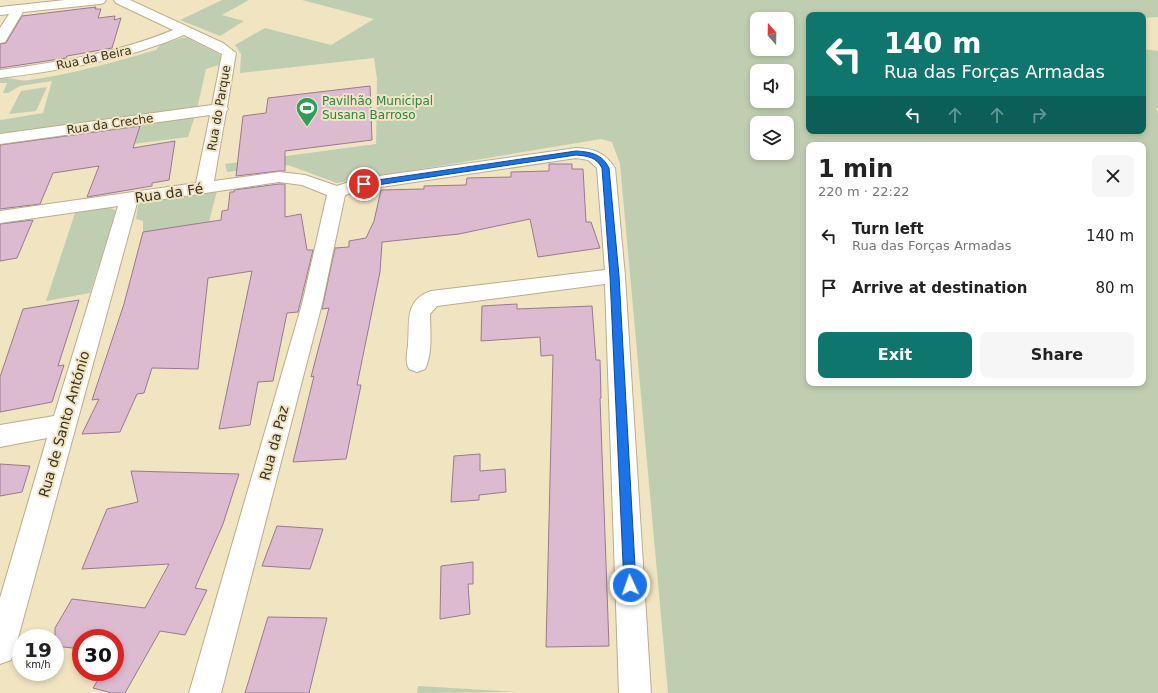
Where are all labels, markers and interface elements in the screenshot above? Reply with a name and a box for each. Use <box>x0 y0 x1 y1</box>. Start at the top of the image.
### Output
north arrow <box>750 12 794 56</box>
map controls <box>750 12 794 160</box>
text: 140 m <box>884 27 981 60</box>
icon: left <box>818 28 870 80</box>
street label: Rua da Beira <box>55 43 133 73</box>
text: Rua das Forças Armadas <box>884 61 1105 82</box>
street label: Rua do Parque <box>205 64 233 152</box>
button: sound <box>750 64 794 108</box>
place label: Pavilhão Municipal Susana Barroso <box>322 94 433 122</box>
sports icon: Pavilhão Municipal Susana Barroso <box>294 95 320 128</box>
icon: left <box>902 104 924 126</box>
icon: ahead <box>944 104 966 126</box>
icon: ahead <box>986 104 1008 126</box>
icon: right <box>1028 104 1050 126</box>
street label: Rua da Creche <box>66 111 154 137</box>
button: layers <box>750 116 794 160</box>
text: 1 min <box>818 155 893 183</box>
button: close <box>1092 155 1134 197</box>
pin <box>347 167 381 201</box>
icon: arrive <box>353 173 375 195</box>
street label: Rua da Fé <box>134 180 204 206</box>
text: 220 m · 22:22 <box>818 184 909 199</box>
text: Turn left <box>852 220 924 238</box>
icon: left <box>818 225 840 247</box>
text: 140 m <box>1086 227 1134 245</box>
text: Rua das Forças Armadas <box>852 238 1012 253</box>
icon: arrive <box>818 277 840 299</box>
text: Arrive at destination <box>852 279 1027 297</box>
text: 80 m <box>1096 279 1134 297</box>
button: Exit <box>818 332 972 378</box>
button: Share <box>980 332 1134 378</box>
street label: Rua de Santo António <box>35 349 93 499</box>
street label: Rua da Paz <box>256 404 292 482</box>
position arrow <box>609 564 651 606</box>
speed limit sign: 30 <box>72 629 124 681</box>
text: 19 <box>24 638 52 662</box>
text: km/h <box>25 659 51 670</box>

